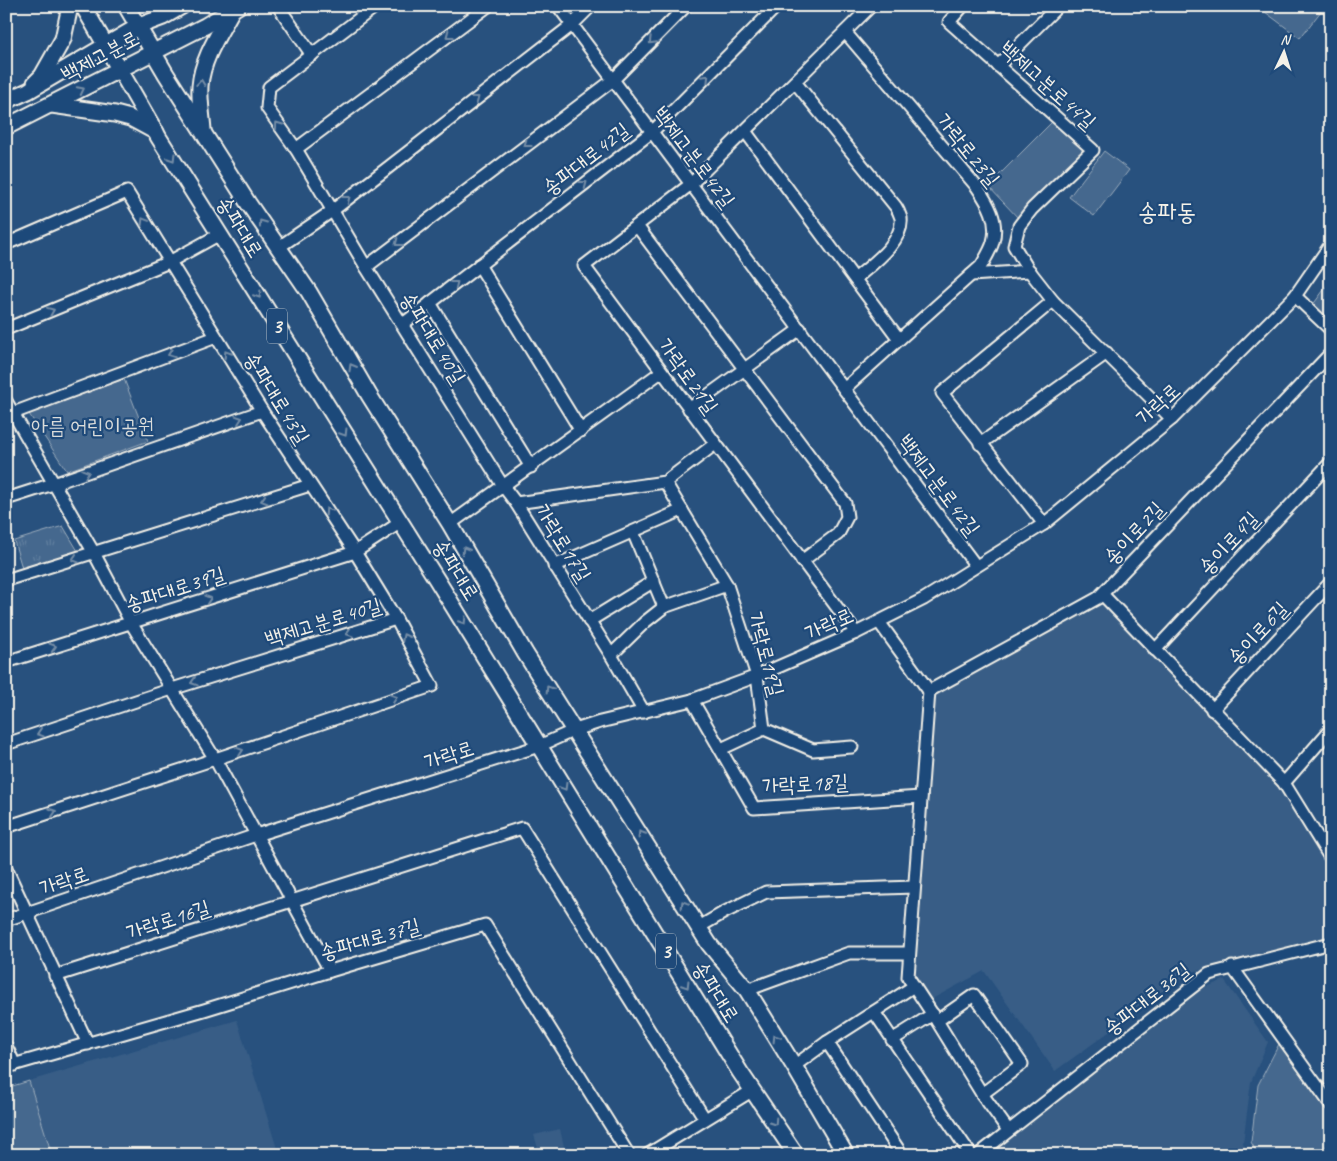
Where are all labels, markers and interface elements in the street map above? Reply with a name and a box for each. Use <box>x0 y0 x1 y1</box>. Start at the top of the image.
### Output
street label: 백제고분로 <box>57 25 143 87</box>
north arrow <box>1260 28 1310 78</box>
one-way arrow <box>446 30 455 38</box>
text: N <box>1280 31 1292 48</box>
one-way arrow <box>649 35 658 44</box>
street label: 백제고분로44길 <box>995 35 1101 135</box>
one-way arrow <box>700 74 709 83</box>
one-way arrow <box>195 78 206 86</box>
one-way arrow <box>76 86 85 96</box>
one-way arrow <box>470 96 480 105</box>
street label: 백제고분로42길 <box>647 101 741 213</box>
street label: 가락로23길 <box>931 108 1005 192</box>
street label: 송파대로42길 <box>537 117 635 201</box>
one-way arrow <box>276 122 284 131</box>
one-way arrow <box>524 139 533 147</box>
one-way arrow <box>165 152 175 161</box>
one-way arrow <box>578 182 587 190</box>
street label: 송파대로 <box>211 191 269 263</box>
one-way arrow <box>342 195 351 204</box>
district label: 송파동 <box>1138 197 1196 227</box>
one-way arrow <box>140 217 150 226</box>
one-way arrow <box>259 219 268 229</box>
one-way arrow <box>395 237 404 245</box>
one-way arrow <box>449 281 458 289</box>
street label: 송파대로40길 <box>395 287 471 389</box>
one-way arrow <box>252 290 261 299</box>
one-way arrow <box>46 306 55 317</box>
road number: 3 <box>267 308 287 344</box>
street label: 가락로21길 <box>652 333 724 419</box>
street label: 송파대로43길 <box>239 347 315 449</box>
one-way arrow <box>167 348 176 358</box>
one-way arrow <box>224 351 234 360</box>
one-way arrow <box>349 363 359 372</box>
street label: 가락로 <box>1130 377 1186 431</box>
park label: 아름 어린이공원 <box>31 413 155 439</box>
one-way arrow <box>234 415 243 425</box>
one-way arrow <box>338 428 347 437</box>
street label: 백제고분로42길 <box>892 429 986 541</box>
one-way arrow <box>81 469 90 479</box>
one-way arrow <box>260 494 269 504</box>
street label: 송이로2길 <box>1098 496 1170 570</box>
street label: 가락로17길 <box>529 499 597 587</box>
street label: 송이로4길 <box>1193 506 1265 580</box>
one-way arrow <box>325 507 334 517</box>
street label: 송파대로 <box>427 534 485 606</box>
one-way arrow <box>461 546 471 555</box>
one-way arrow <box>72 553 80 563</box>
street label: 송파대로39길 <box>122 561 228 617</box>
street label: 백제고분로40길 <box>262 592 384 652</box>
one-way arrow <box>203 594 212 604</box>
street label: 송이로6길 <box>1222 596 1294 670</box>
street label: 가락로 <box>801 602 857 646</box>
street label: 가락로19길 <box>742 609 790 699</box>
one-way arrow <box>456 616 466 625</box>
one-way arrow <box>345 628 354 638</box>
one-way arrow <box>401 633 411 642</box>
one-way arrow <box>48 643 56 653</box>
one-way arrow <box>190 677 199 687</box>
one-way arrow <box>546 685 555 694</box>
one-way arrow <box>389 694 398 704</box>
one-way arrow <box>36 727 44 737</box>
street label: 가락로 <box>421 735 477 775</box>
one-way arrow <box>236 746 244 756</box>
street label: 가락로18길 <box>761 769 849 799</box>
one-way arrow <box>558 782 567 791</box>
one-way arrow <box>48 808 56 818</box>
one-way arrow <box>637 831 647 840</box>
street label: 가락로 <box>36 860 92 902</box>
street label: 가락로16길 <box>123 894 213 946</box>
one-way arrow <box>681 901 691 910</box>
street label: 송파대로37길 <box>317 912 423 966</box>
road number: 3 <box>656 934 676 968</box>
street label: 송파대로 <box>687 956 745 1028</box>
street label: 송파대로36길 <box>1098 957 1196 1041</box>
one-way arrow <box>680 980 690 989</box>
one-way arrow <box>773 1034 782 1043</box>
one-way arrow <box>768 1116 778 1125</box>

